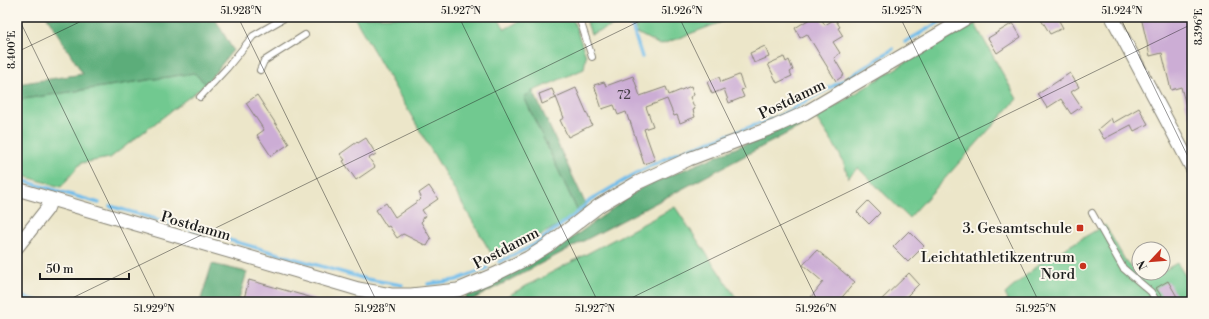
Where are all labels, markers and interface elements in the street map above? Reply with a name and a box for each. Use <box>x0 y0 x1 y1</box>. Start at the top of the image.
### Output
text: 51.928°N <box>220 5 262 17</box>
text: 51.927°N <box>441 5 482 17</box>
text: 51.926°N <box>661 5 703 17</box>
text: 51.925°N <box>882 5 923 17</box>
text: 51.924°N <box>1101 5 1143 17</box>
text: 8.396°E <box>1193 9 1205 45</box>
text: 8.400°E <box>6 31 18 69</box>
street label: Postdamm <box>756 75 829 124</box>
house number: 72 <box>617 87 631 103</box>
street label: Postdamm <box>159 207 233 246</box>
place label: 3. Gesamtschule <box>962 219 1072 238</box>
street label: Postdamm <box>470 223 543 274</box>
marker: 3. Gesamtschule <box>1075 223 1085 233</box>
north arrow <box>1131 241 1171 281</box>
place label: Leichtathletikzentrum Nord <box>921 248 1075 284</box>
scale bar <box>40 255 129 281</box>
text: N <box>1135 258 1151 272</box>
marker: Leichtathletikzentrum Nord <box>1078 261 1088 271</box>
text: 50 m <box>46 262 74 277</box>
text: 51.929°N <box>133 303 175 315</box>
text: 51.928°N <box>354 303 396 315</box>
text: 51.927°N <box>575 303 616 315</box>
text: 51.926°N <box>795 303 837 315</box>
text: 51.925°N <box>1016 303 1057 315</box>

